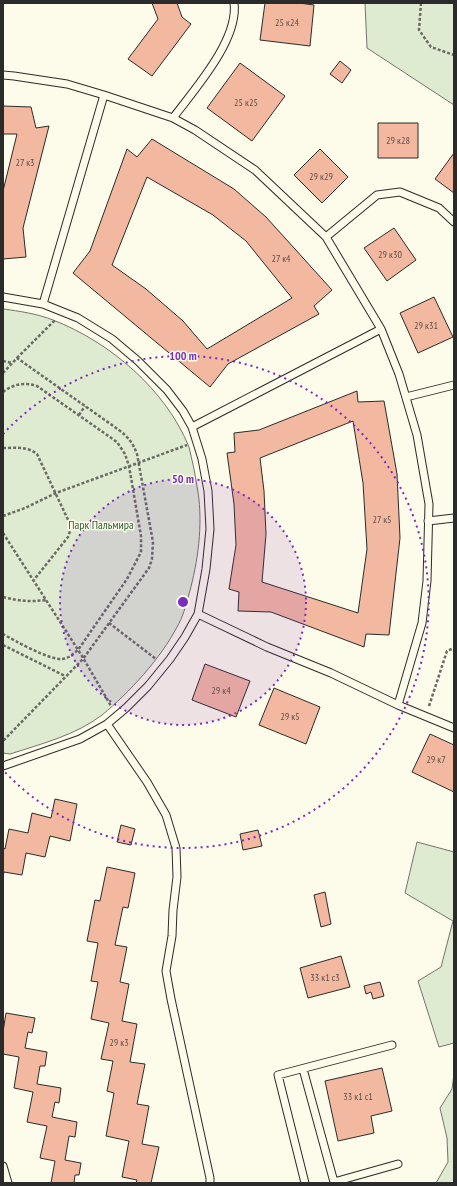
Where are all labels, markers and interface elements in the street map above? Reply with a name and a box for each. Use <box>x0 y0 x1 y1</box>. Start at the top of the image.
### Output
house number: 25 к24 <box>275 16 299 29</box>
house number: 25 к25 <box>234 96 258 109</box>
house number: 29 к28 <box>386 134 410 147</box>
house number: 27 к3 <box>15 156 35 169</box>
house number: 29 к29 <box>309 170 333 183</box>
house number: 29 к30 <box>378 248 402 261</box>
house number: 27 к4 <box>271 252 291 265</box>
house number: 29 к31 <box>414 319 438 332</box>
text: 100 m <box>169 348 197 363</box>
text: 50 m <box>172 471 194 486</box>
house number: 27 к5 <box>372 513 392 526</box>
park label: Парк Пальмира <box>68 517 134 532</box>
centre of rings <box>176 595 190 609</box>
house number: 29 к4 <box>211 684 231 697</box>
house number: 29 к5 <box>280 710 300 723</box>
house number: 29 к7 <box>426 753 446 766</box>
house number: 33 к1 с3 <box>310 971 340 984</box>
house number: 29 к3 <box>109 1036 129 1049</box>
house number: 33 к1 с1 <box>343 1090 373 1103</box>

